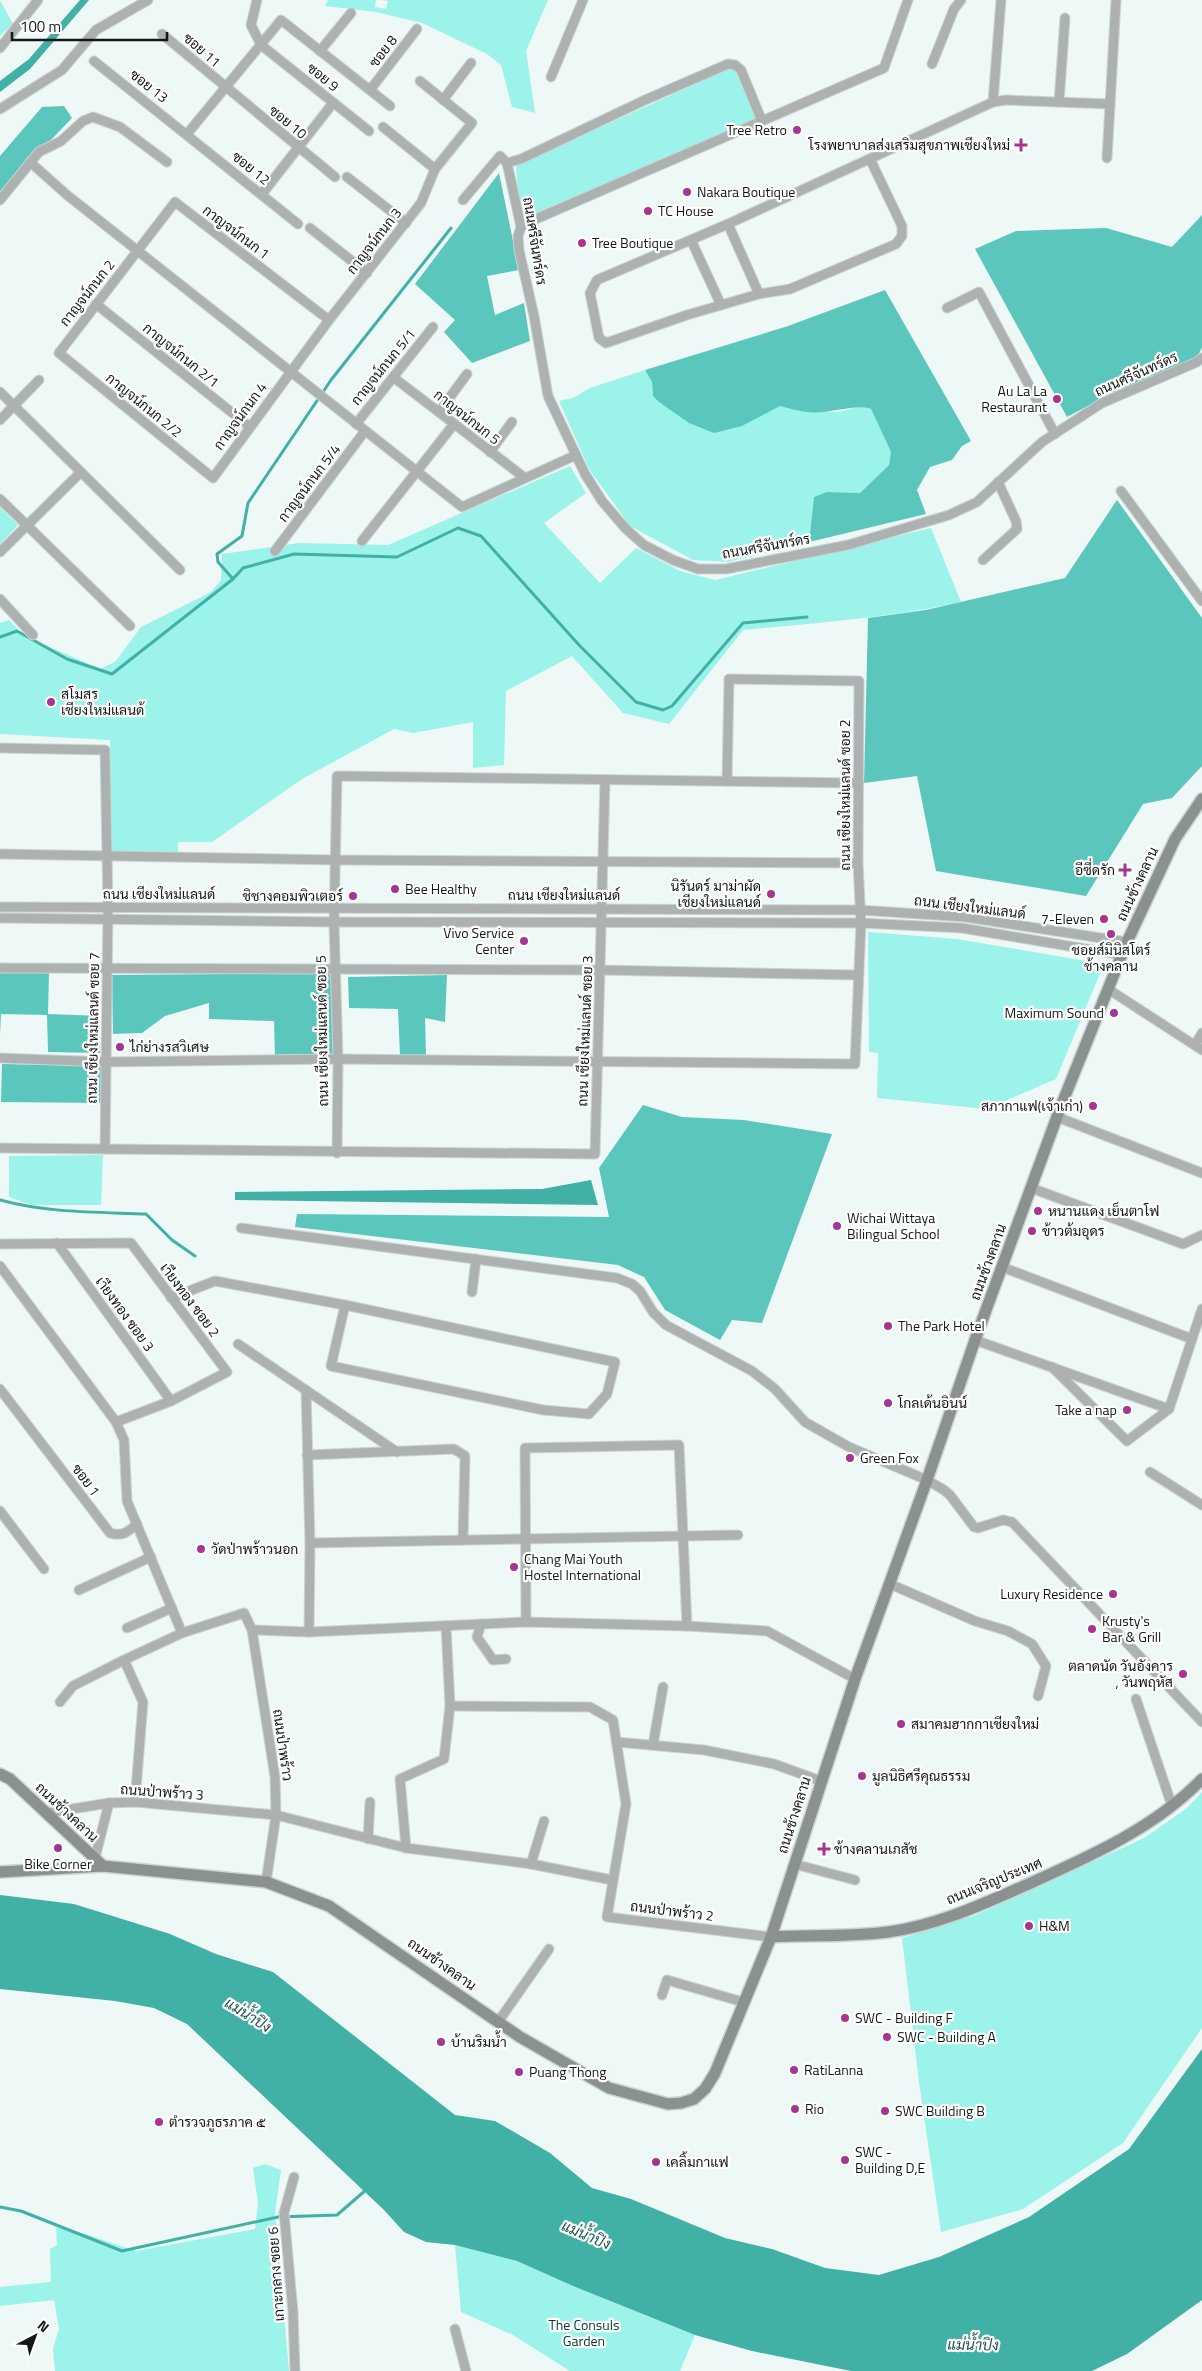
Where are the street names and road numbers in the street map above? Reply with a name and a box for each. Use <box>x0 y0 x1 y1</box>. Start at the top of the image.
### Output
street label: ซอย 11 <box>179 27 226 72</box>
street label: ซอย 8 <box>363 30 402 71</box>
street label: ซอย 9 <box>303 57 344 96</box>
street label: ซอย 13 <box>126 64 173 107</box>
street label: ซอย 10 <box>265 100 312 144</box>
street label: ซอย 12 <box>228 146 275 189</box>
street label: ถนนศรีจันทร์ดร <box>518 195 553 287</box>
street label: กาญจน์กนก 1 <box>198 199 274 264</box>
street label: กาญจน์กนก 3 <box>341 203 406 278</box>
street label: กาญจน์กนก 2 <box>54 255 119 330</box>
street label: กาญจน์กนก 2/1 <box>139 317 224 392</box>
street label: กาญจน์กนก 5/1 <box>345 324 420 409</box>
street label: ถนนศรีจันทร์ดร <box>1091 346 1181 401</box>
street label: กาญจน์กนก 2/2 <box>102 367 187 442</box>
street label: กาญจน์กนก 4 <box>208 377 271 454</box>
street label: กาญจน์กนก 5 <box>430 384 505 449</box>
street label: กาญจน์กนก 5/4 <box>272 439 345 526</box>
street label: ถนนศรีจันทร์ดร <box>720 527 812 564</box>
street label: ถนน เชียงใหม่แลนด์ ซอย 2 <box>834 719 855 871</box>
street label: ถนนช้างคลาน <box>1110 843 1163 924</box>
street label: ถนน เชียงใหม่แลนด์ <box>103 883 215 904</box>
street label: ถนน เชียงใหม่แลนด์ <box>508 884 620 905</box>
street label: ถนน เชียงใหม่แลนด์ <box>913 889 1027 924</box>
street label: ถนน เชียงใหม่แลนด์ ซอย 7 <box>81 952 104 1104</box>
street label: ถนน เชียงใหม่แลนด์ ซอย 5 <box>310 955 333 1107</box>
street label: ถนน เชียงใหม่แลนด์ ซอย 3 <box>571 955 598 1107</box>
street label: ถนนช้างคลาน <box>964 1221 1011 1303</box>
street label: เาียงทอง ซอย 2 <box>155 1258 225 1341</box>
street label: เาียงทอง ซอย 3 <box>91 1272 160 1356</box>
street label: ซอย 1 <box>67 1459 106 1500</box>
street label: ถนนป่าพร้าว <box>268 1707 299 1782</box>
street label: ถนนช้างคลาน <box>771 1774 816 1856</box>
street label: ถนนช้างคลาน <box>31 1777 104 1847</box>
street label: ถนนป่าพร้าว 3 <box>120 1778 205 1805</box>
street label: ถนนเจริญประเทศ <box>943 1852 1045 1909</box>
street label: ถนนป่าพร้าว 2 <box>629 1895 715 1926</box>
street label: ถนนช้างคลาน <box>404 1932 481 1995</box>
street label: เกาะกลาง ซอย 6 <box>262 2226 289 2322</box>

